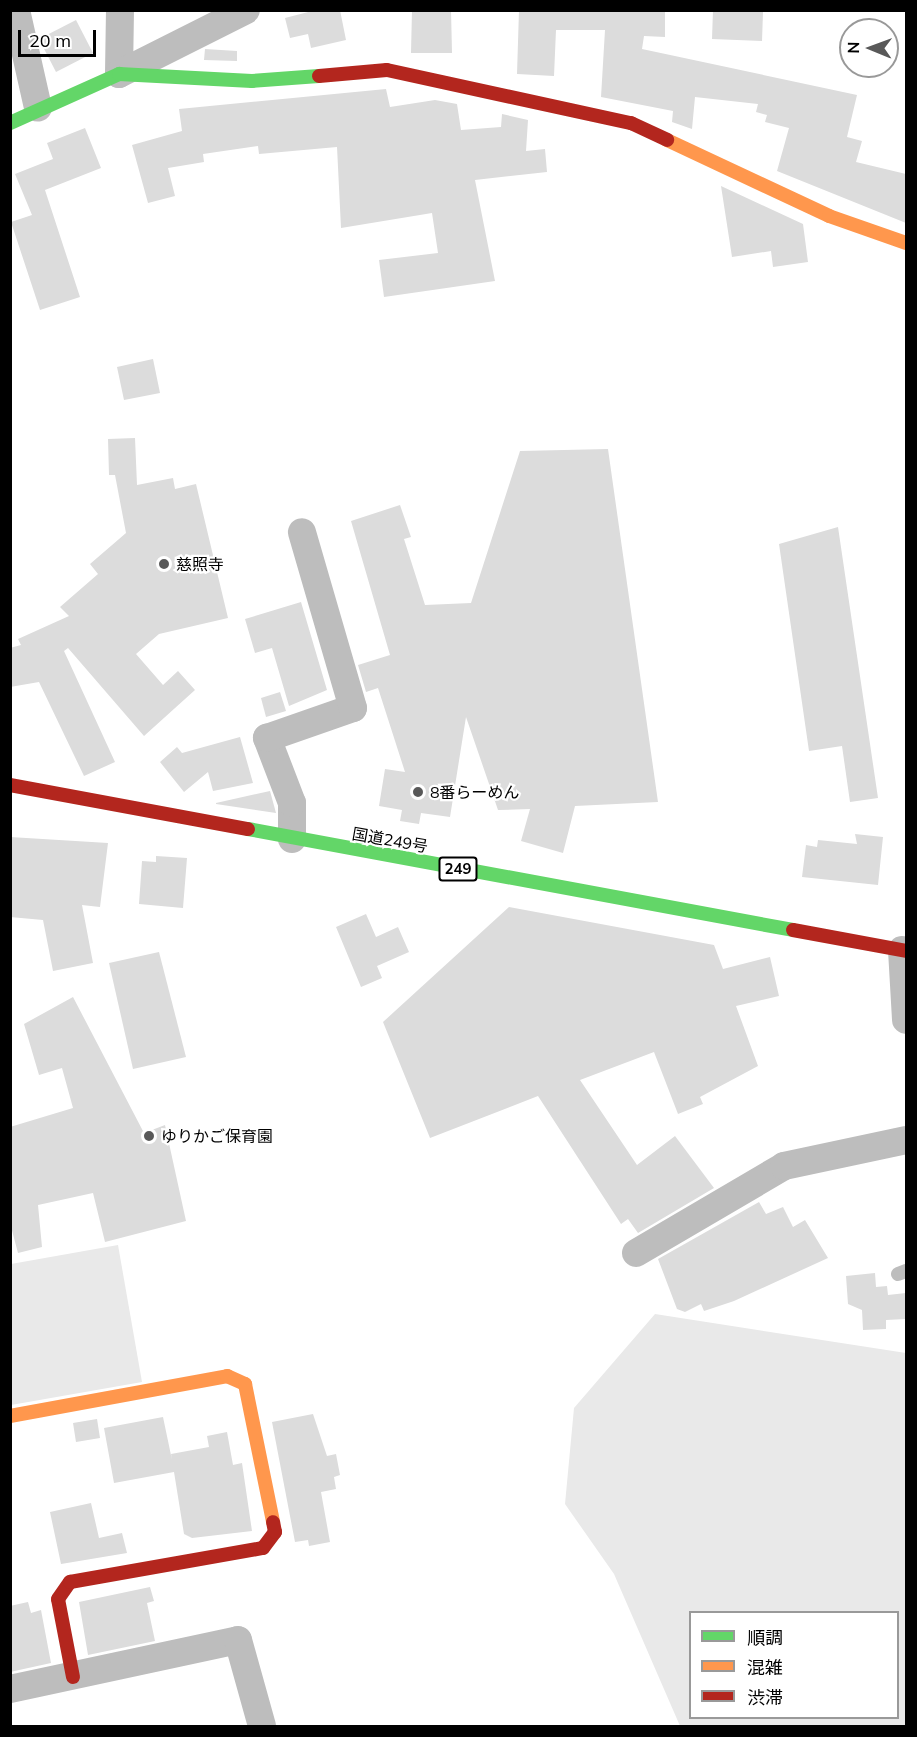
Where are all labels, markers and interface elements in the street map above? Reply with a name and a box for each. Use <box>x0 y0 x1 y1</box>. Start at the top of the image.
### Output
scale bar <box>21 18 99 56</box>
north arrow <box>839 18 899 78</box>
text: 20 m <box>29 29 71 52</box>
text: N <box>843 42 863 54</box>
place label: 慈照寺 <box>176 554 224 574</box>
marker: 慈照寺 <box>157 557 171 571</box>
place label: 8番らーめん <box>430 782 520 802</box>
marker: 8番らーめん <box>411 785 425 799</box>
street label: 国道249号 <box>351 824 429 856</box>
road number: 249 <box>438 857 478 881</box>
place label: ゆりかご保育園 <box>161 1126 273 1146</box>
marker: ゆりかご保育園 <box>142 1129 156 1143</box>
legend <box>689 1611 899 1719</box>
text: 順調 <box>747 1626 783 1649</box>
text: 混雑 <box>747 1656 783 1679</box>
text: 渋滞 <box>747 1686 783 1709</box>

